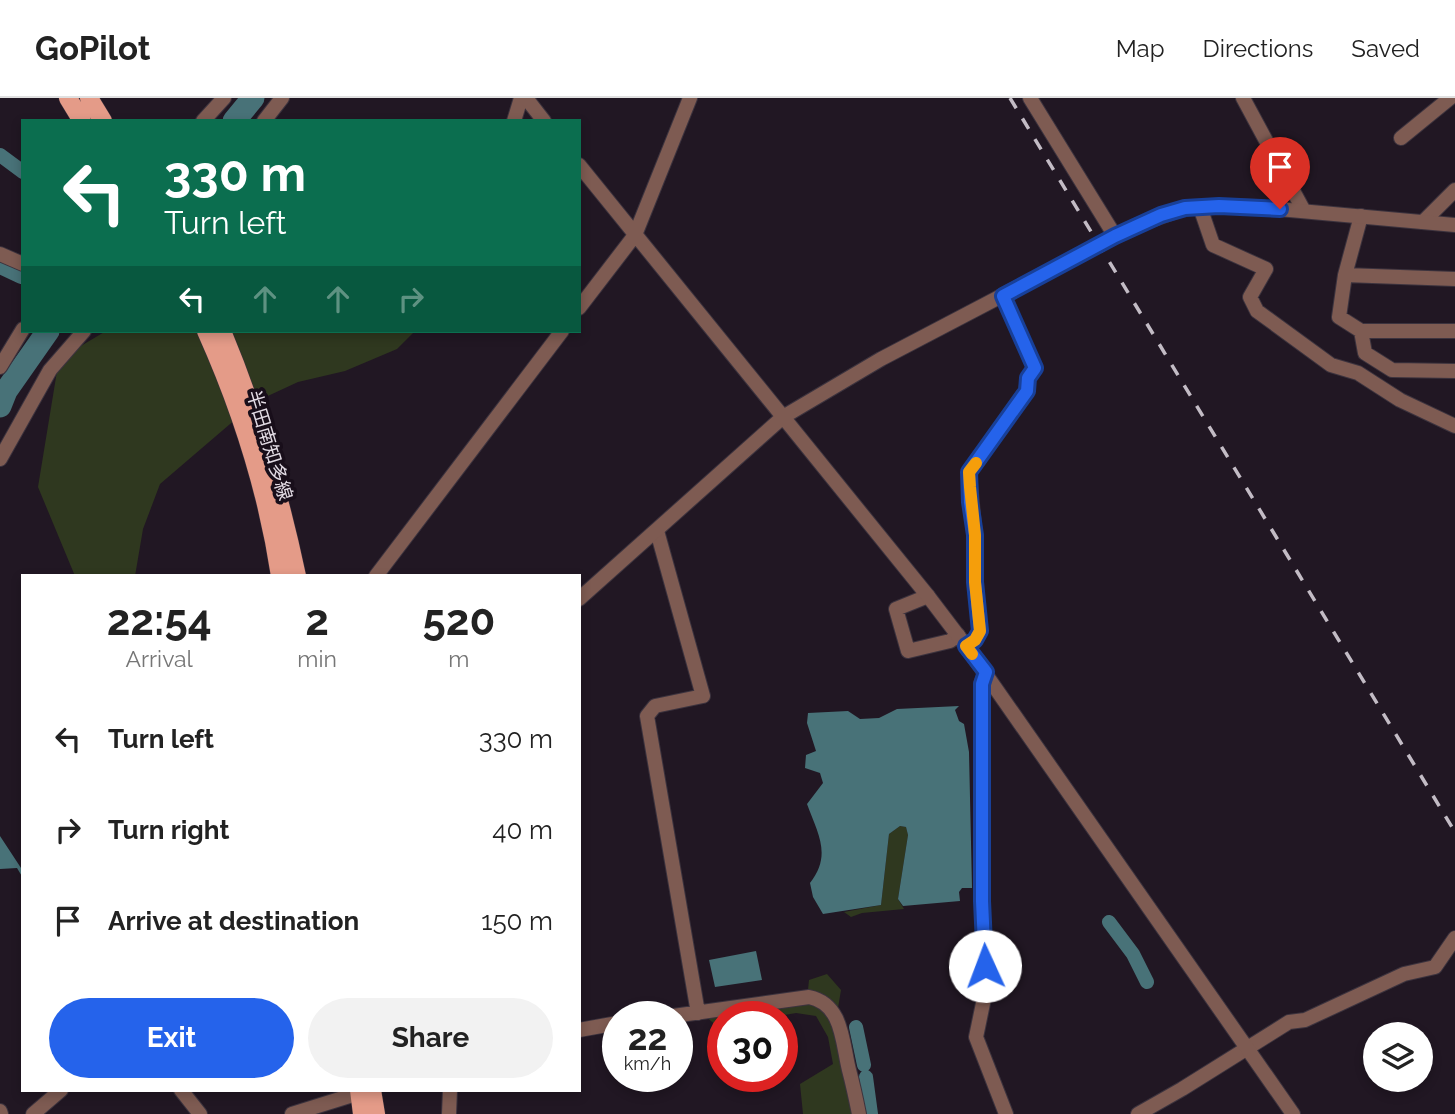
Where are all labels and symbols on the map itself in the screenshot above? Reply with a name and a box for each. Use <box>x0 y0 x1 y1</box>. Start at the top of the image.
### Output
pin <box>1250 137 1310 209</box>
street label: 半田南知多線 <box>243 387 297 503</box>
position arrow <box>948 929 1022 1003</box>
speed limit sign: 30 <box>707 1001 798 1092</box>

